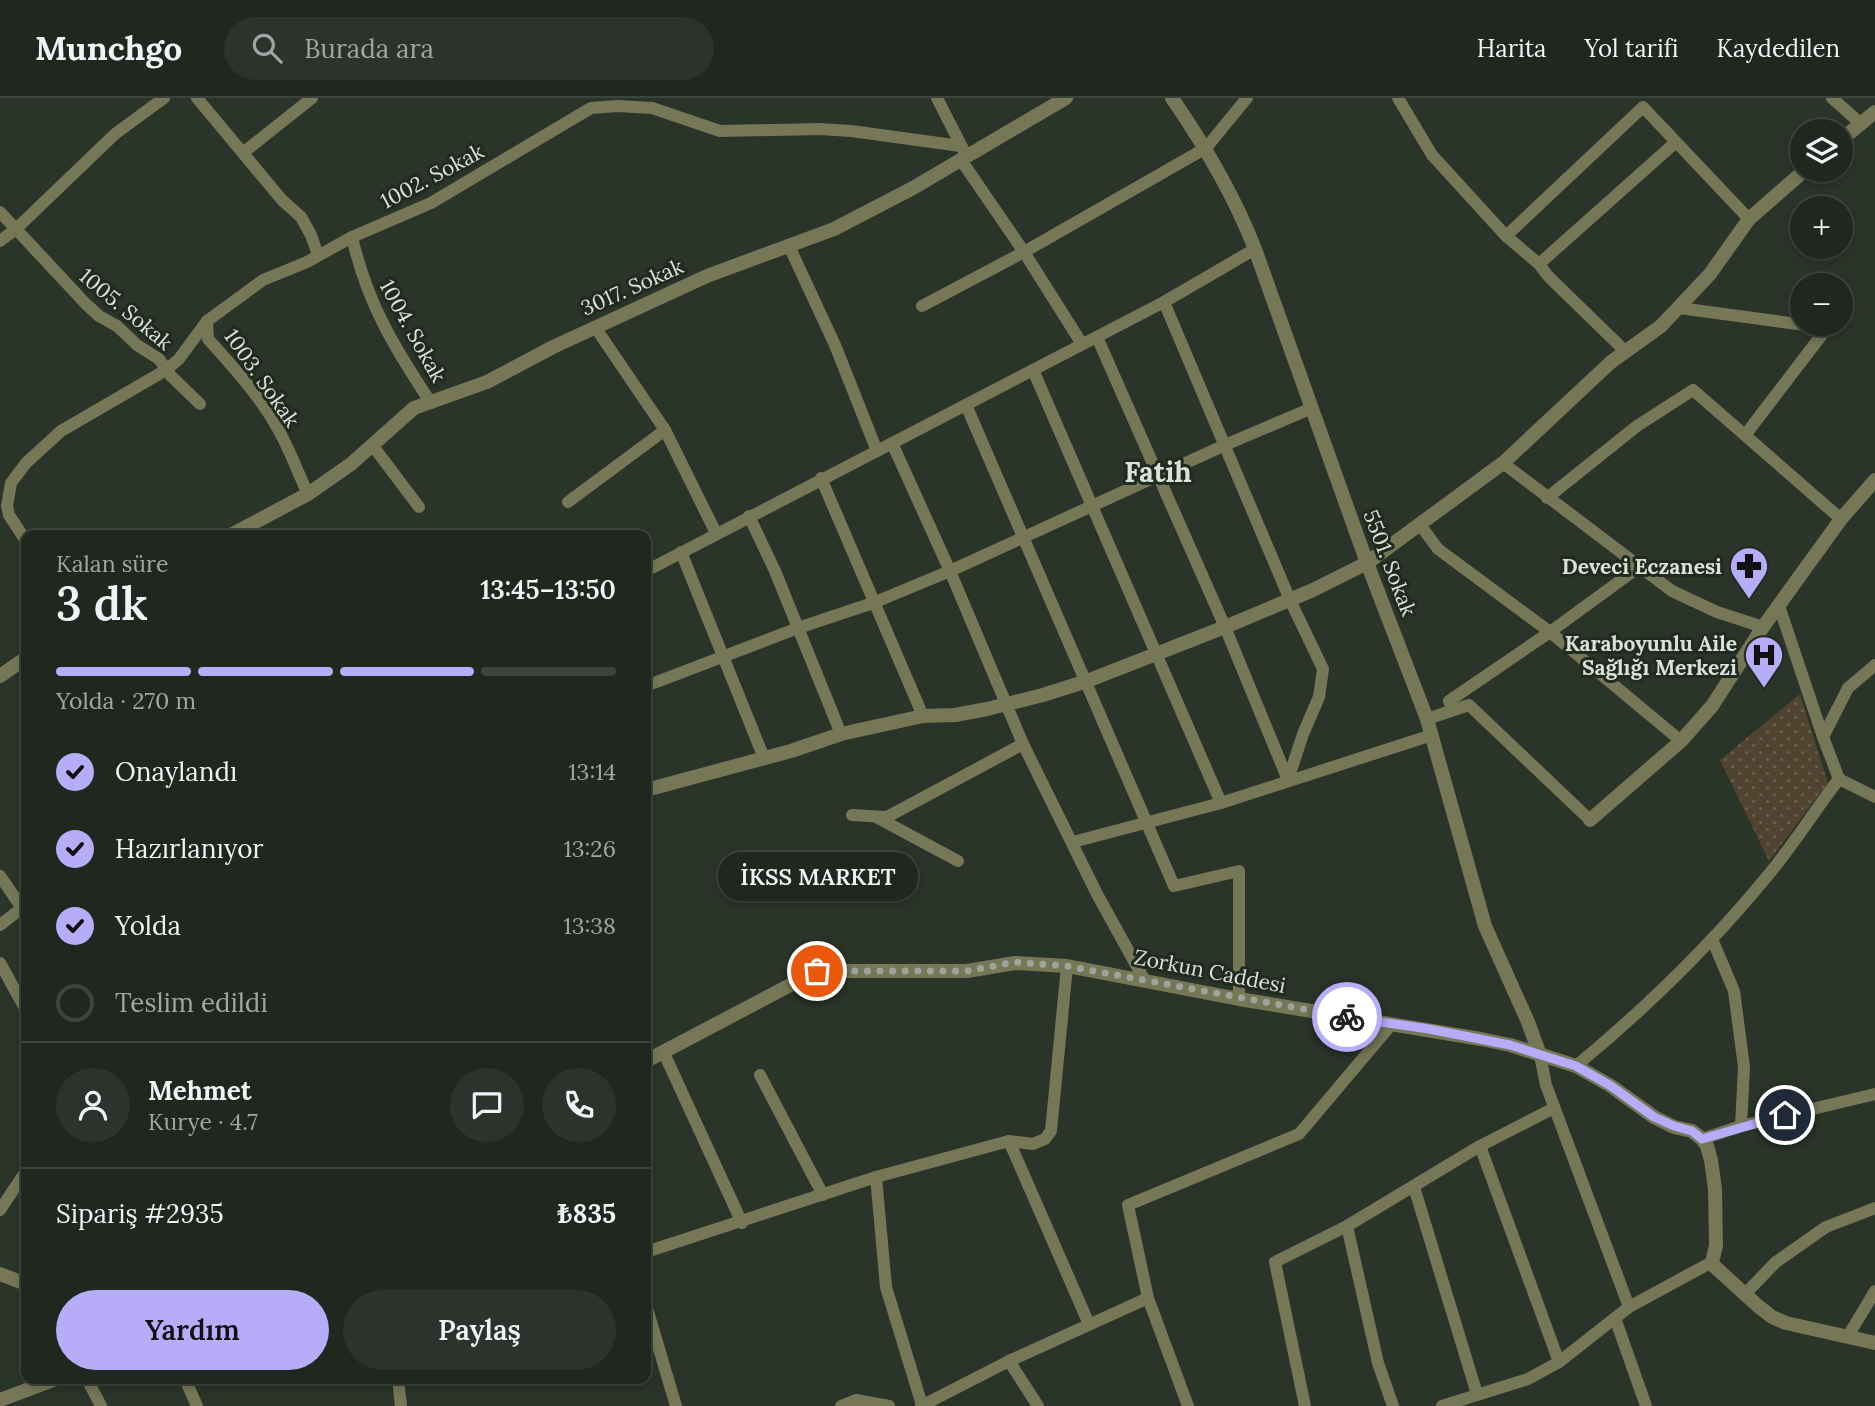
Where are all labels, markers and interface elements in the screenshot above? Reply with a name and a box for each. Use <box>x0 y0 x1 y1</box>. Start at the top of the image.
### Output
search box <box>224 17 714 80</box>
text: Munchgo <box>35 27 182 69</box>
icon: search <box>248 29 286 67</box>
text: Burada ara <box>304 32 434 65</box>
text: Harita <box>1477 33 1546 64</box>
text: Yol tarifi <box>1584 33 1679 64</box>
text: Kaydedilen <box>1717 33 1840 64</box>
map controls <box>1790 119 1853 336</box>
button: layers <box>1790 119 1853 182</box>
street label: 1002. Sokak <box>376 137 489 214</box>
button: + <box>1790 196 1853 259</box>
street label: 3017. Sokak <box>577 252 688 322</box>
street label: 1005. Sokak <box>74 262 179 356</box>
button: − <box>1790 273 1853 336</box>
street label: 1004. Sokak <box>374 275 453 388</box>
street label: 1003. Sokak <box>218 324 306 433</box>
district label: Fatih <box>1124 454 1192 490</box>
street label: 5501. Sokak <box>1357 506 1423 621</box>
pharmacy icon: Deveci Eczanesi <box>1728 545 1770 600</box>
text: Kalan süre <box>56 549 168 578</box>
place label: Deveci Eczanesi <box>1562 553 1722 580</box>
text: 13:45–13:50 <box>480 573 616 606</box>
text: 3 dk <box>56 574 148 633</box>
place label: Karaboyunlu Aile Sağlığı Merkezi <box>1565 630 1737 681</box>
hospital icon: Karaboyunlu Aile Sağlığı Merkezi <box>1743 634 1785 689</box>
text: Yolda · 270 m <box>56 686 196 715</box>
icon: check <box>56 753 94 791</box>
text: Onaylandı <box>115 755 237 788</box>
text: 13:14 <box>568 757 616 786</box>
icon: check <box>56 830 94 868</box>
text: Hazırlanıyor <box>115 832 264 865</box>
text: 13:26 <box>563 834 616 863</box>
callout: İKSS MARKET <box>717 852 917 901</box>
text: İKSS MARKET <box>740 862 896 891</box>
icon: check <box>56 907 94 945</box>
text: Yolda <box>115 909 181 942</box>
text: 13:38 <box>563 911 616 940</box>
pin <box>787 941 847 1001</box>
street label: Zorkun Caddesi <box>1132 943 1288 999</box>
icon: bag <box>798 952 836 990</box>
courier <box>1312 982 1382 1052</box>
text: Teslim edildi <box>115 986 268 1019</box>
icon: bike <box>1328 998 1366 1036</box>
button: person <box>56 1068 130 1142</box>
button: chat <box>450 1068 524 1142</box>
button: phone <box>542 1068 616 1142</box>
text: Mehmet <box>148 1074 251 1107</box>
pin <box>1755 1085 1815 1145</box>
icon: home <box>1766 1096 1804 1134</box>
text: Kurye · 4.7 <box>148 1107 258 1136</box>
text: Sipariş #2935 <box>56 1197 224 1230</box>
text: ₺835 <box>557 1197 616 1230</box>
button: Yardım <box>56 1290 329 1370</box>
button: Paylaş <box>343 1290 616 1370</box>

